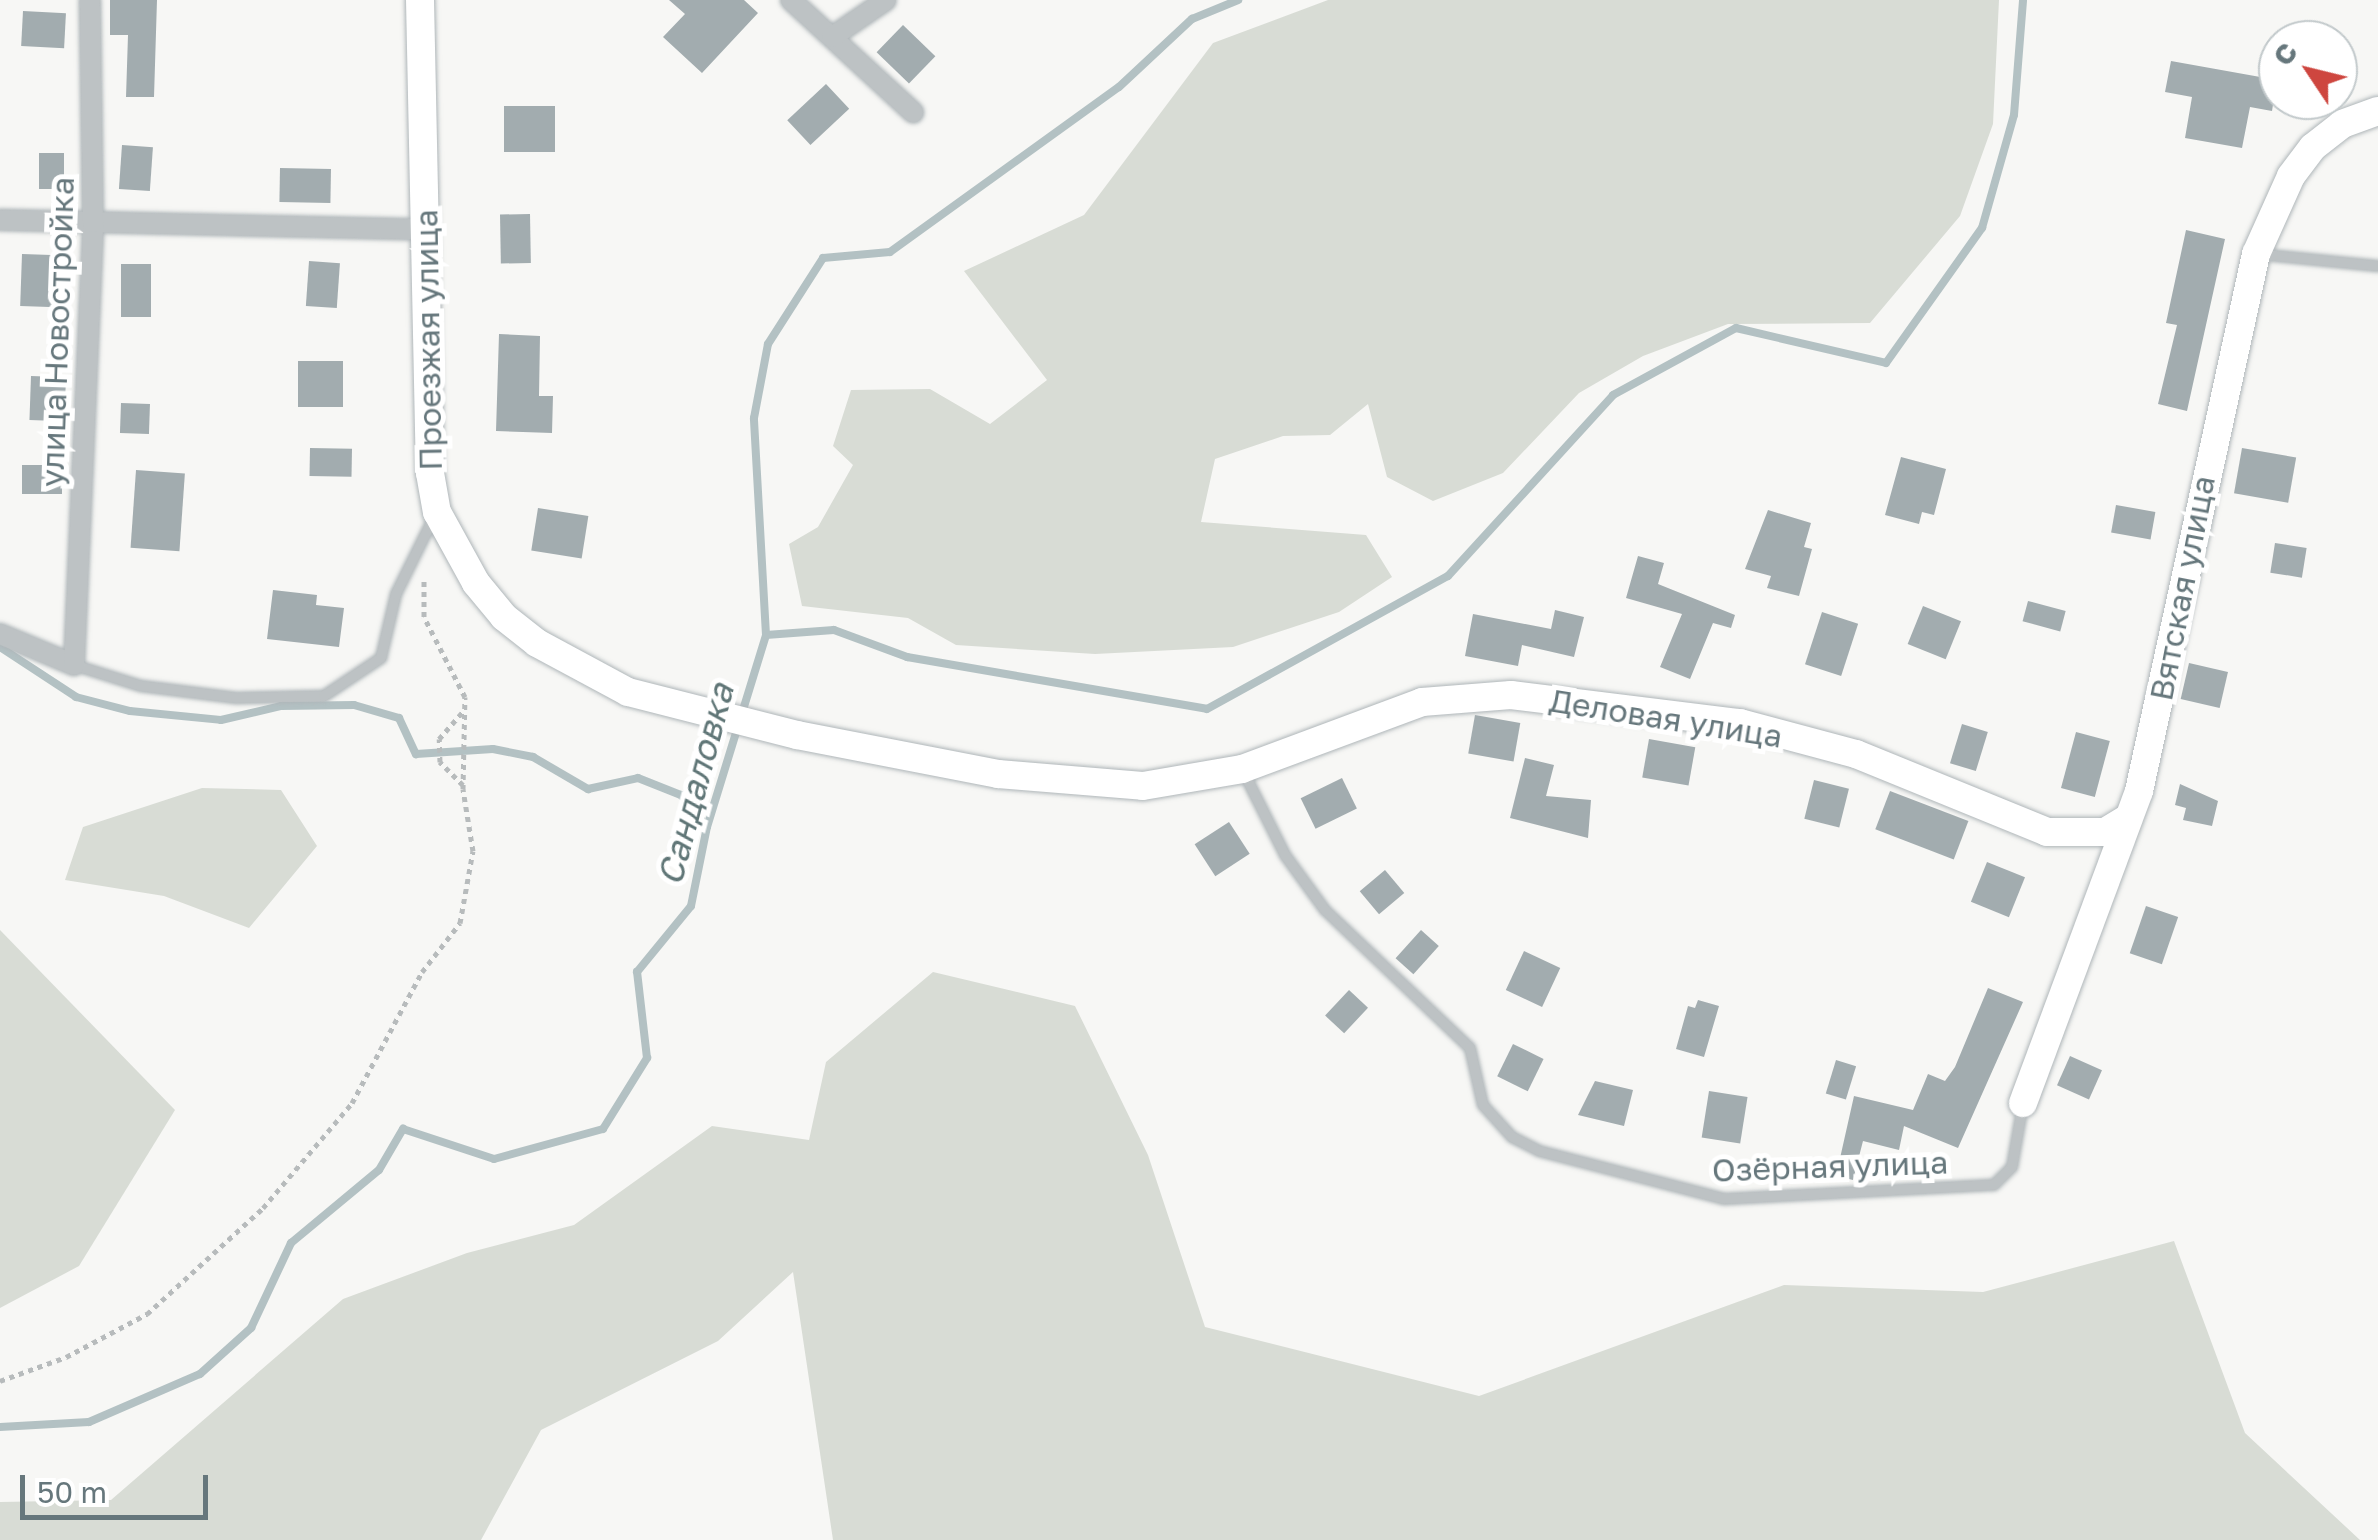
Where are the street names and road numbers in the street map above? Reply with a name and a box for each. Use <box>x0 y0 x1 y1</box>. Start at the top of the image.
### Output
street label: улица Новостройка <box>32 176 82 488</box>
street label: Проезжая улица <box>407 209 449 471</box>
street label: Вятская улица <box>2141 472 2223 704</box>
street label: Деловая улица <box>1547 681 1785 755</box>
street label: Озёрная улица <box>1711 1143 1949 1189</box>

